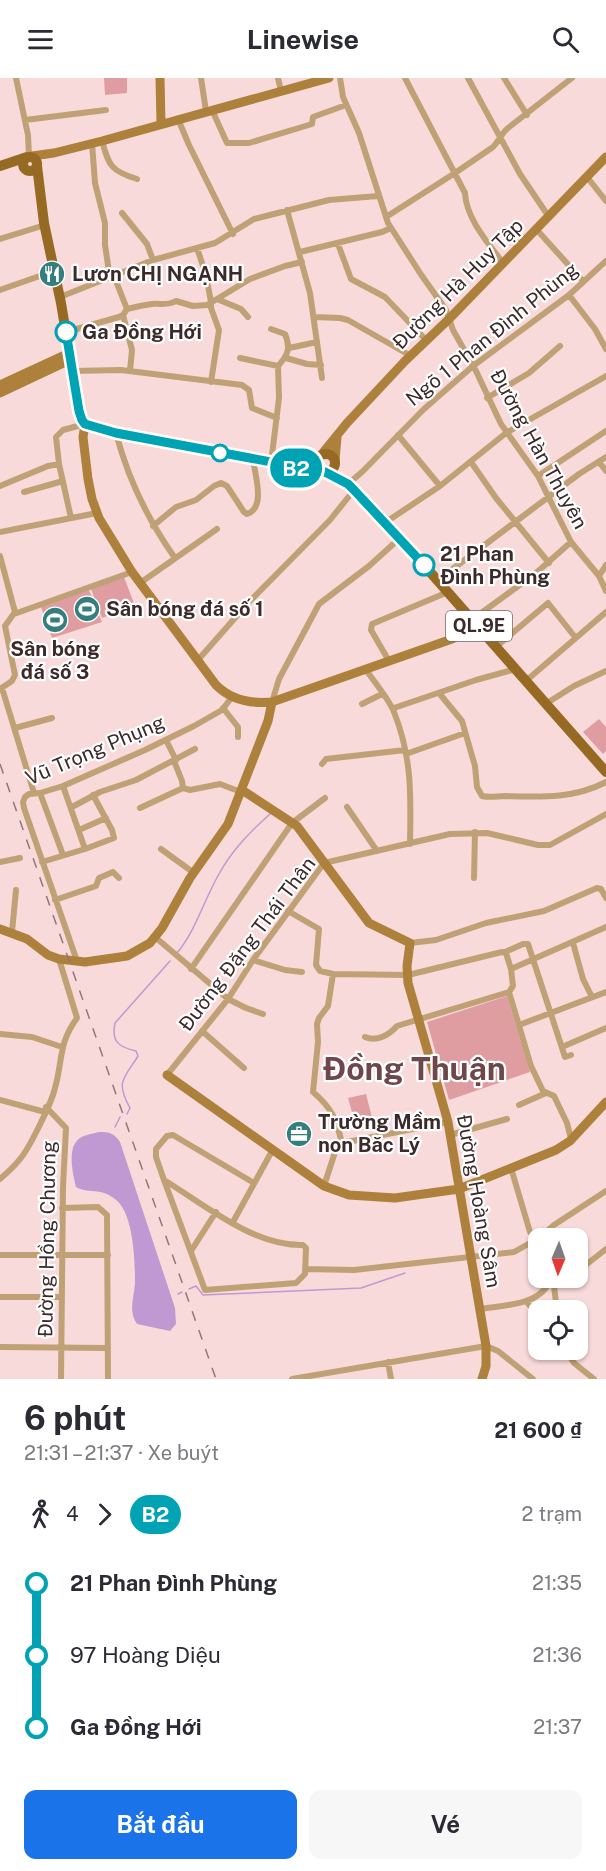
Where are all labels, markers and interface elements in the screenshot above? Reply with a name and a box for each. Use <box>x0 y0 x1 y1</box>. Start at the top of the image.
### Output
icon: menu <box>24 23 57 56</box>
text: Linewise <box>247 23 359 55</box>
icon: search <box>549 23 582 56</box>
street label: Đường Hà Huy Tập <box>388 214 528 354</box>
street label: Ngõ 1 Phan Đình Phùng <box>401 257 583 411</box>
restaurant icon: Lươn CHỊ NGẠNH <box>37 259 67 289</box>
place label: Lươn CHỊ NGẠNH <box>72 262 243 286</box>
place label: Ga Đồng Hới <box>82 320 202 344</box>
marker: Ga Đồng Hới <box>55 321 77 343</box>
street label: Đường Hàn Thuyên <box>485 365 593 533</box>
unlabelled marker <box>211 444 229 462</box>
line badge: B2 <box>269 448 323 488</box>
text: B2 <box>282 456 310 481</box>
place label: 21 Phan Đình Phùng <box>440 542 550 589</box>
marker: 21 Phan Đình Phùng <box>413 554 435 576</box>
sports icon: Sân bóng đá số 1 <box>72 594 102 624</box>
place label: Sân bóng đá số 1 <box>106 597 264 621</box>
sports icon: Sân bóng đá số 3 <box>40 605 70 635</box>
road number: QL.9E <box>446 611 512 641</box>
place label: Sân bóng đá số 3 <box>10 637 100 684</box>
street label: Vũ Trọng Phụng <box>22 710 168 790</box>
street label: Đường Đặng Thái Thân <box>174 852 320 1036</box>
district label: Đồng Thuận <box>322 1050 506 1087</box>
place label: Trường Mầm non Băc Lý <box>318 1110 441 1157</box>
street label: Đường Hoàng Sâm <box>452 1112 506 1290</box>
office icon: Trường Mầm non Băc Lý <box>284 1119 314 1149</box>
street label: Đường Hồng Chương <box>33 1140 61 1338</box>
north arrow <box>528 1228 588 1288</box>
map controls <box>528 1228 588 1360</box>
button: locate <box>528 1300 588 1360</box>
text: 6 phút <box>24 1399 126 1437</box>
text: 21 600 ₫ <box>494 1417 582 1443</box>
text: 21:31 – 21:37 · Xe buýt <box>24 1441 219 1465</box>
icon: walk <box>24 1498 57 1531</box>
icon: forward <box>88 1498 121 1531</box>
text: 4 <box>66 1502 79 1526</box>
text: B2 <box>142 1502 169 1527</box>
text: 2 trạm <box>522 1502 582 1526</box>
text: 21 Phan Đình Phùng <box>70 1570 277 1596</box>
text: 21:35 <box>532 1571 582 1595</box>
text: 97 Hoàng Diệu <box>70 1642 221 1668</box>
text: 21:36 <box>533 1643 582 1667</box>
text: Ga Đồng Hới <box>70 1714 202 1740</box>
text: 21:37 <box>533 1715 582 1739</box>
button: Bắt đầu <box>24 1790 297 1859</box>
button: Vé <box>309 1790 582 1859</box>

